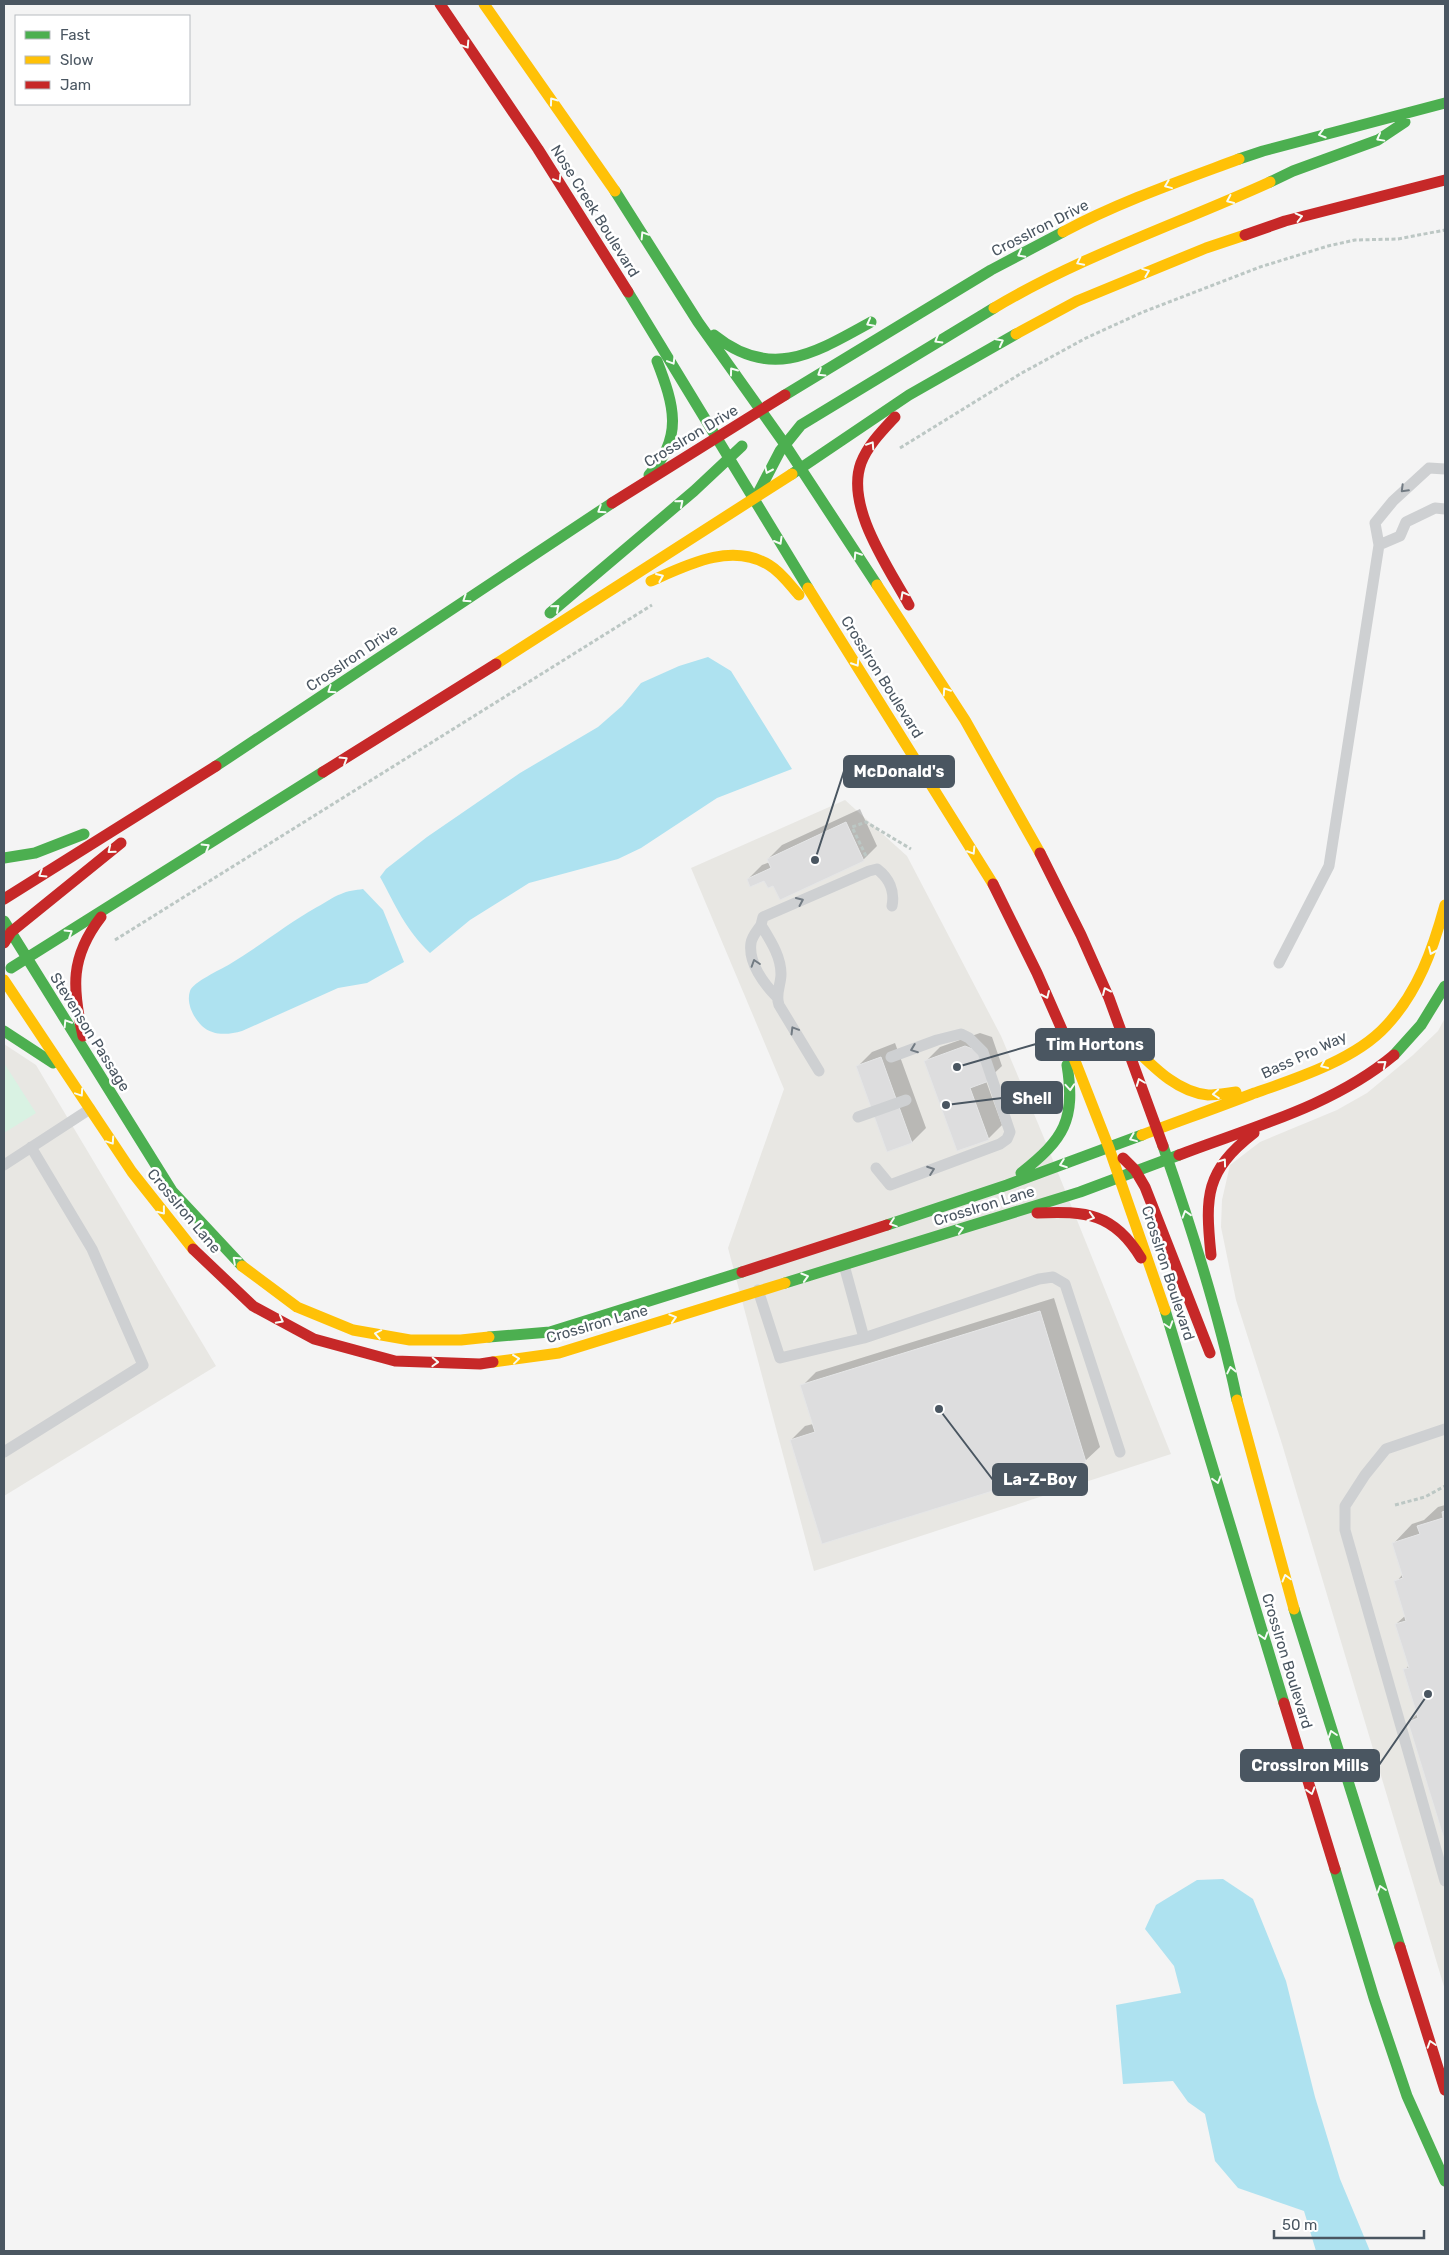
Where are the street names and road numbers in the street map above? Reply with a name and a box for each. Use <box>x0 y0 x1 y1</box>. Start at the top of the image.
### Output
street label: Nose Creek Boulevard <box>547 142 643 280</box>
street label: CrossIron Drive <box>988 196 1092 260</box>
street label: CrossIron Drive <box>641 401 741 471</box>
street label: CrossIron Boulevard <box>837 613 927 741</box>
street label: CrossIron Drive <box>303 621 401 695</box>
street label: Stevenson Passage <box>46 969 134 1095</box>
street label: Bass Pro Way <box>1258 1027 1350 1083</box>
street label: CrossIron Lane <box>143 1165 225 1257</box>
street label: CrossIron Lane <box>931 1182 1037 1230</box>
street label: CrossIron Boulevard <box>1138 1203 1198 1343</box>
street label: CrossIron Lane <box>544 1301 650 1347</box>
street label: CrossIron Boulevard <box>1258 1591 1316 1731</box>

